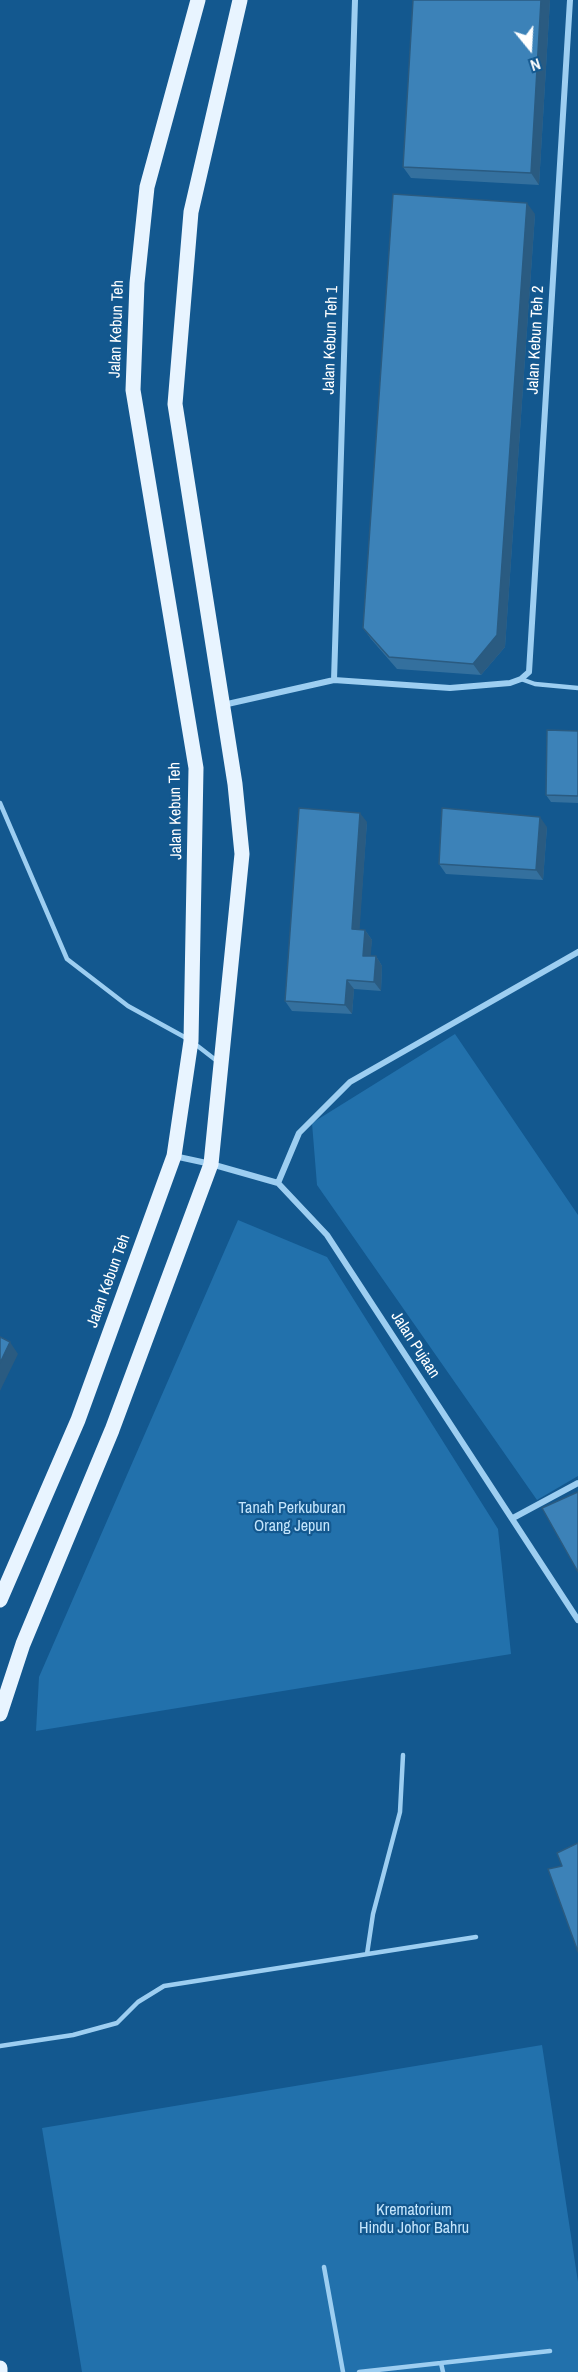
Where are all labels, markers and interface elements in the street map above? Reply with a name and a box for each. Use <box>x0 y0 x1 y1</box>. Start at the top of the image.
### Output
north arrow <box>500 18 560 78</box>
text: N <box>528 53 543 77</box>
street label: Jalan Kebun Teh <box>106 280 128 378</box>
street label: Jalan Kebun Teh 1 <box>320 285 342 395</box>
street label: Jalan Kebun Teh 2 <box>524 285 548 395</box>
street label: Jalan Kebun Teh <box>166 762 186 860</box>
street label: Jalan Kebun Teh <box>83 1232 135 1330</box>
street label: Jalan Pujaan <box>386 1308 444 1382</box>
park label: Tanah Perkuburan Orang Jepun <box>238 1499 346 1537</box>
park label: Krematorium Hindu Johor Bahru <box>359 2201 469 2239</box>

